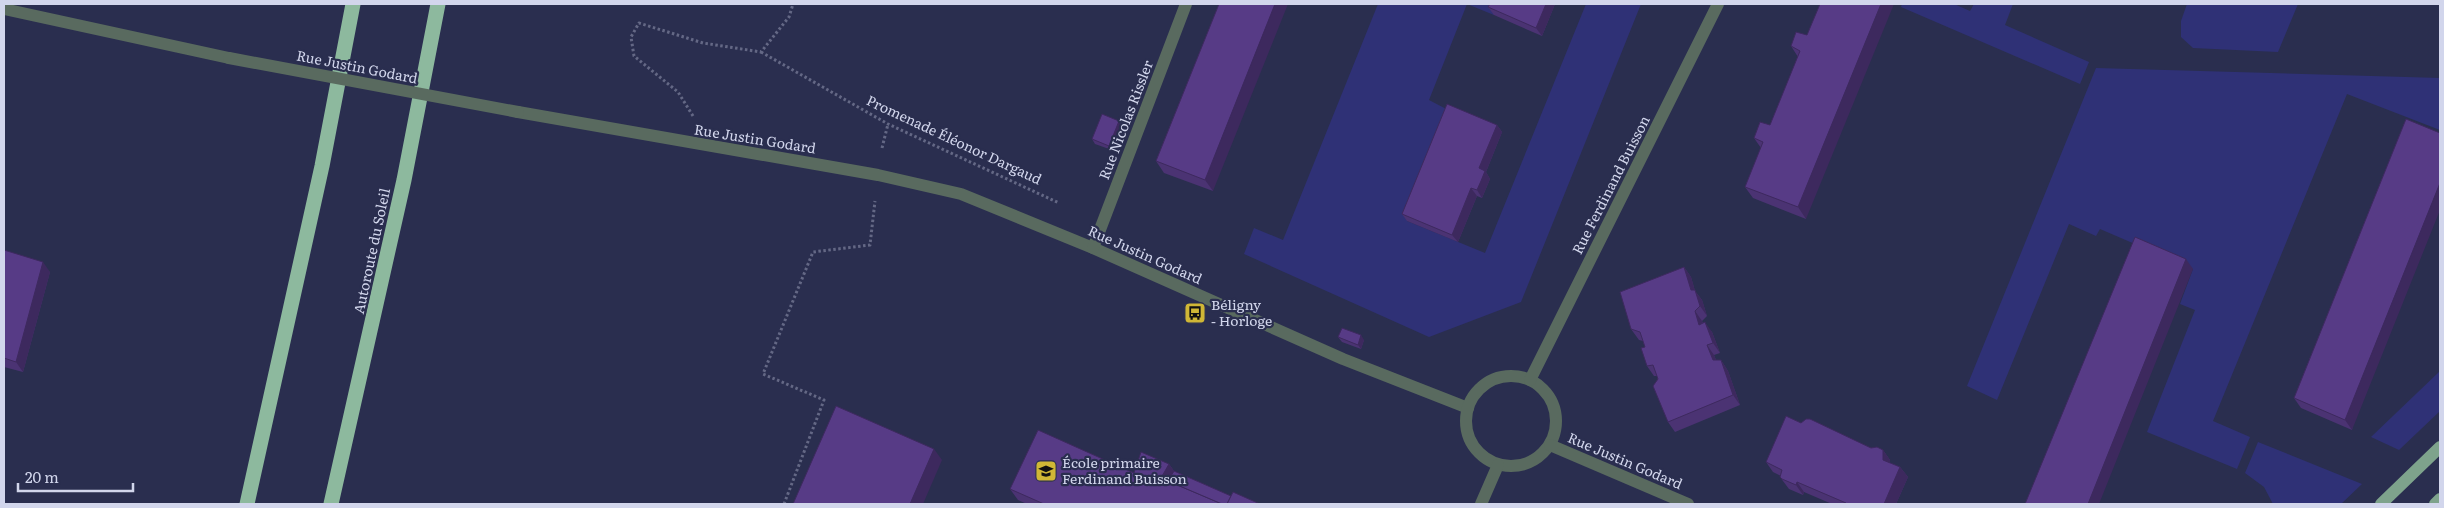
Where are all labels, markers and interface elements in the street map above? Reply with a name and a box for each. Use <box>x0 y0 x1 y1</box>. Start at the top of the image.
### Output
street label: Rue Justin Godard <box>295 44 420 88</box>
street label: Rue Nicolas Rissler <box>1093 57 1157 182</box>
street label: Promenade Éléonor Dargaud <box>864 90 1046 189</box>
street label: Rue Ferdinand Buisson <box>1566 112 1654 257</box>
street label: Rue Justin Godard <box>693 119 818 158</box>
street label: Autoroute du Soleil <box>348 186 394 316</box>
street label: Rue Justin Godard <box>1085 220 1206 288</box>
place label: Béligny - Horloge <box>1211 294 1272 330</box>
bus stop icon: Béligny - Horloge <box>1183 301 1207 325</box>
street label: Rue Justin Godard <box>1565 427 1686 493</box>
place label: École primaire Ferdinand Buisson <box>1062 452 1187 488</box>
school or university icon: École primaire Ferdinand Buisson <box>1034 459 1058 483</box>
scale bar <box>18 460 132 492</box>
text: 20 m <box>25 465 59 488</box>

